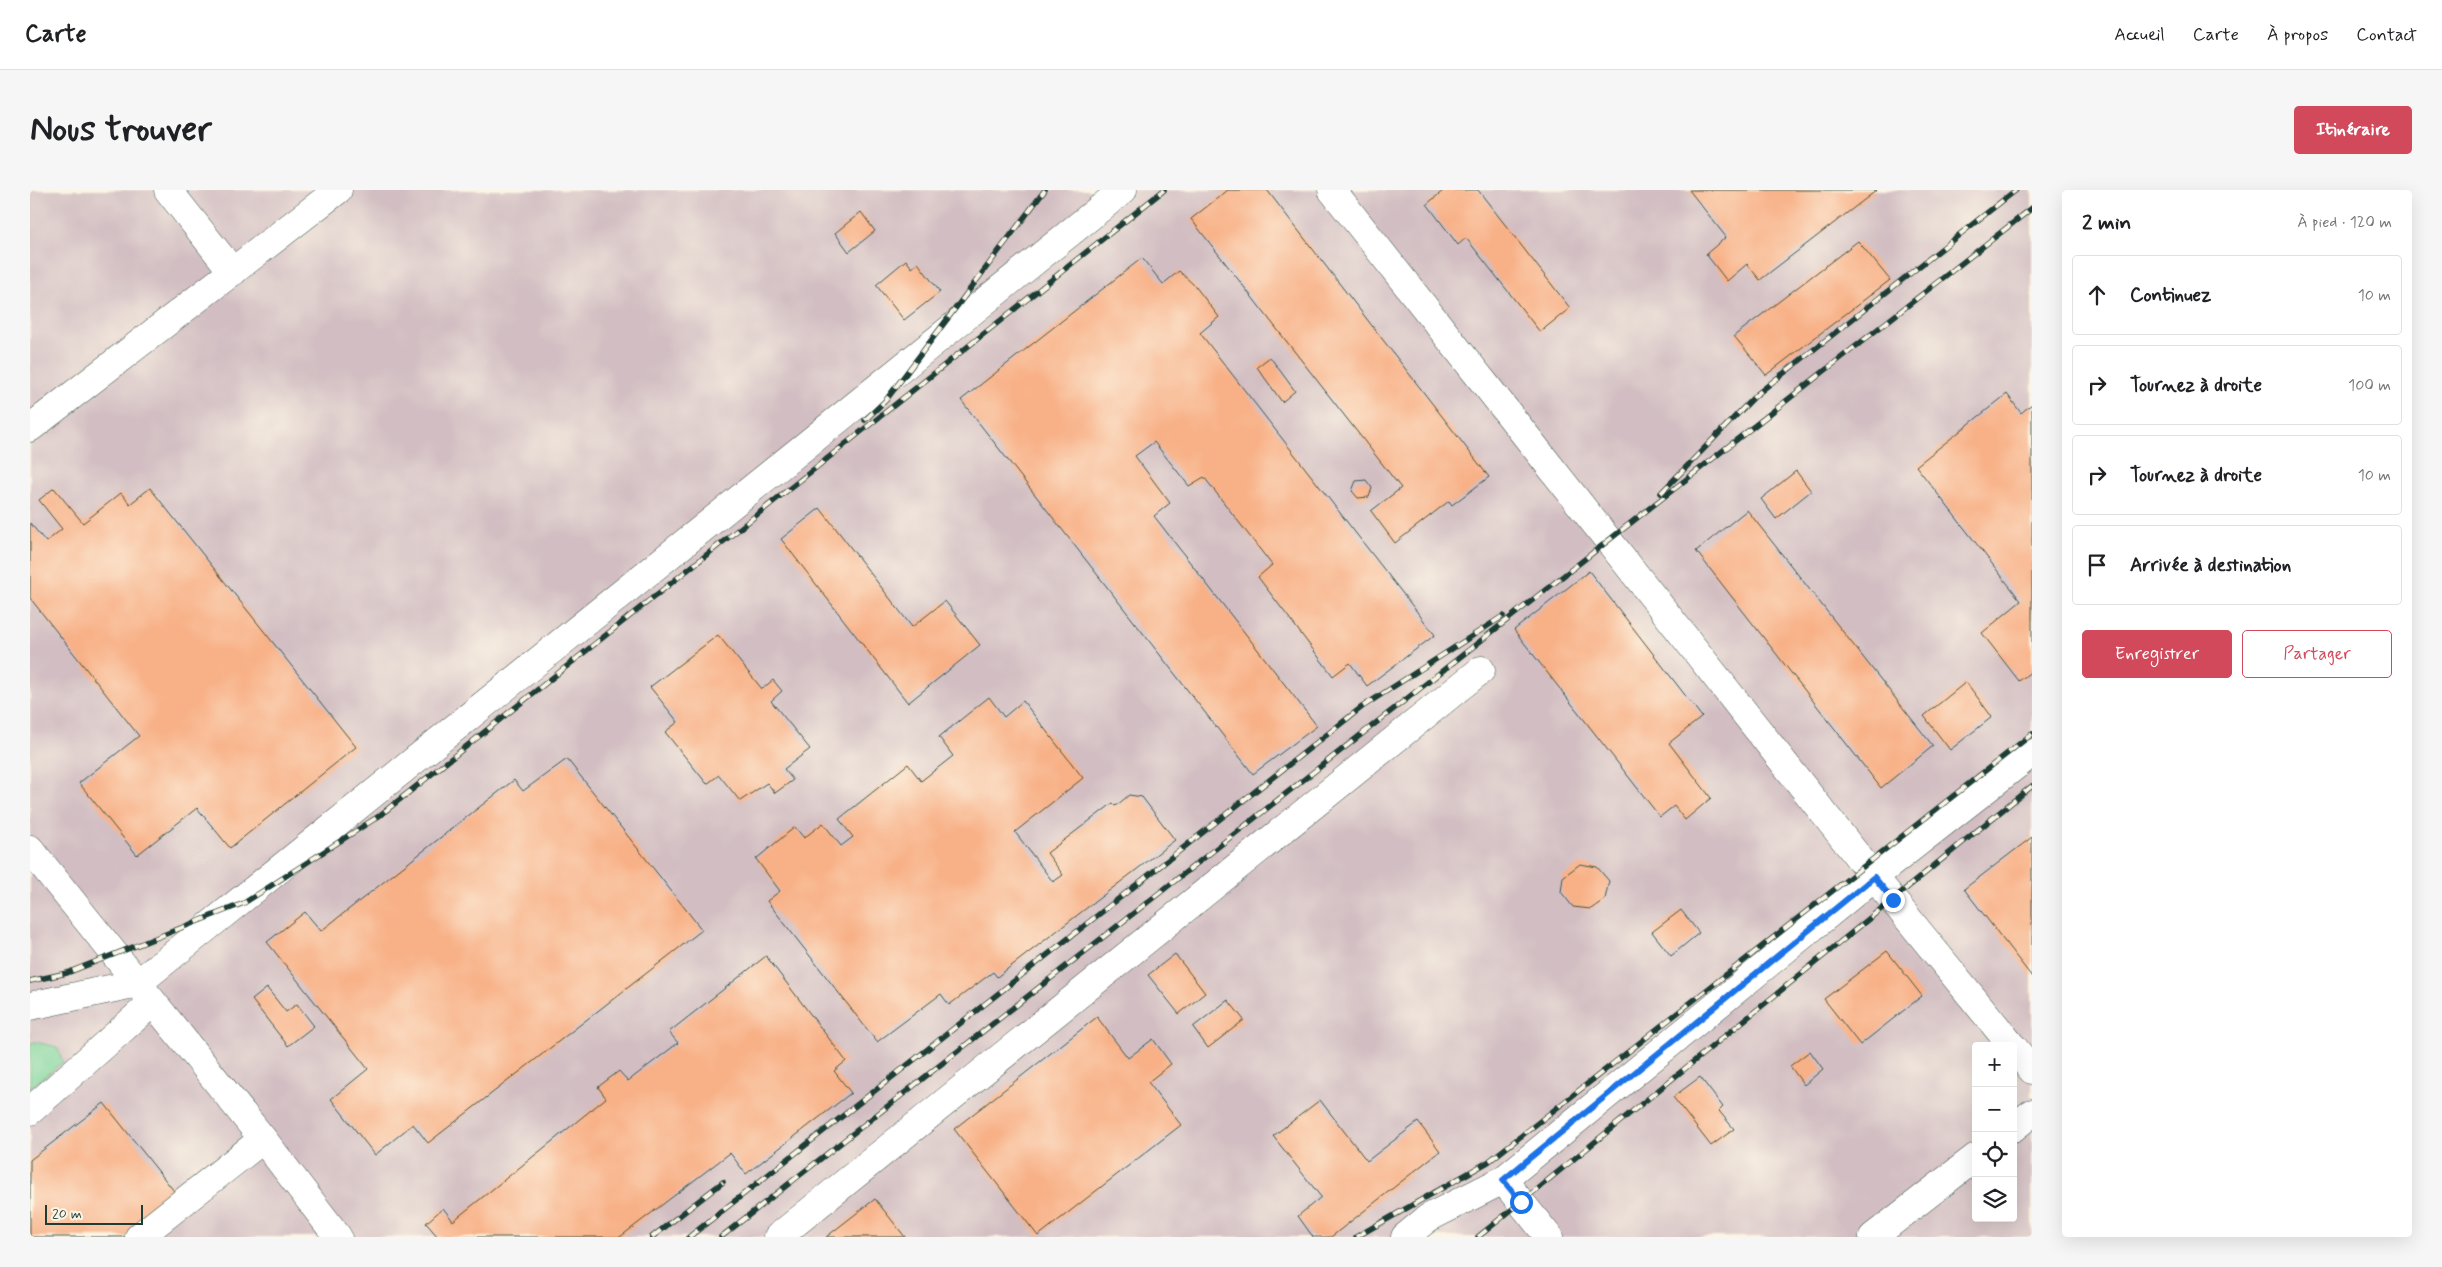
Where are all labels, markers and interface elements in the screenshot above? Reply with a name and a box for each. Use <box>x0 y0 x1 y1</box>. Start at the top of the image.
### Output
text: Carte <box>25 19 87 50</box>
text: Accueil <box>2114 23 2165 47</box>
text: Carte <box>2193 23 2239 47</box>
text: À propos <box>2267 23 2328 47</box>
text: Contact <box>2356 23 2417 47</box>
button: Itinéraire <box>2294 106 2412 154</box>
text: Nous trouver <box>30 107 212 153</box>
text: 2 min <box>2082 209 2131 237</box>
text: À pied · 120 m <box>2297 212 2392 233</box>
icon: ahead <box>2083 281 2111 309</box>
text: Continuez <box>2130 283 2211 308</box>
text: 10 m <box>2358 285 2391 306</box>
icon: right <box>2083 371 2111 399</box>
text: Tournez à droite <box>2130 373 2262 398</box>
text: 100 m <box>2348 375 2391 396</box>
icon: right <box>2083 461 2111 489</box>
text: Tournez à droite <box>2130 463 2262 488</box>
text: 10 m <box>2358 465 2391 486</box>
icon: arrive <box>2083 551 2111 579</box>
text: Arrivée à destination <box>2130 553 2291 578</box>
button: Enregistrer <box>2082 630 2232 678</box>
button: Partager <box>2242 630 2392 678</box>
route end <box>1882 889 1905 912</box>
map controls <box>1972 1042 2017 1222</box>
button: + <box>1972 1042 2017 1087</box>
button: − <box>1972 1087 2017 1132</box>
button: locate <box>1972 1132 2017 1177</box>
button: layers <box>1972 1177 2017 1222</box>
route start <box>1510 1191 1533 1214</box>
scale bar <box>45 1202 142 1225</box>
text: 20 m <box>52 1205 82 1223</box>

